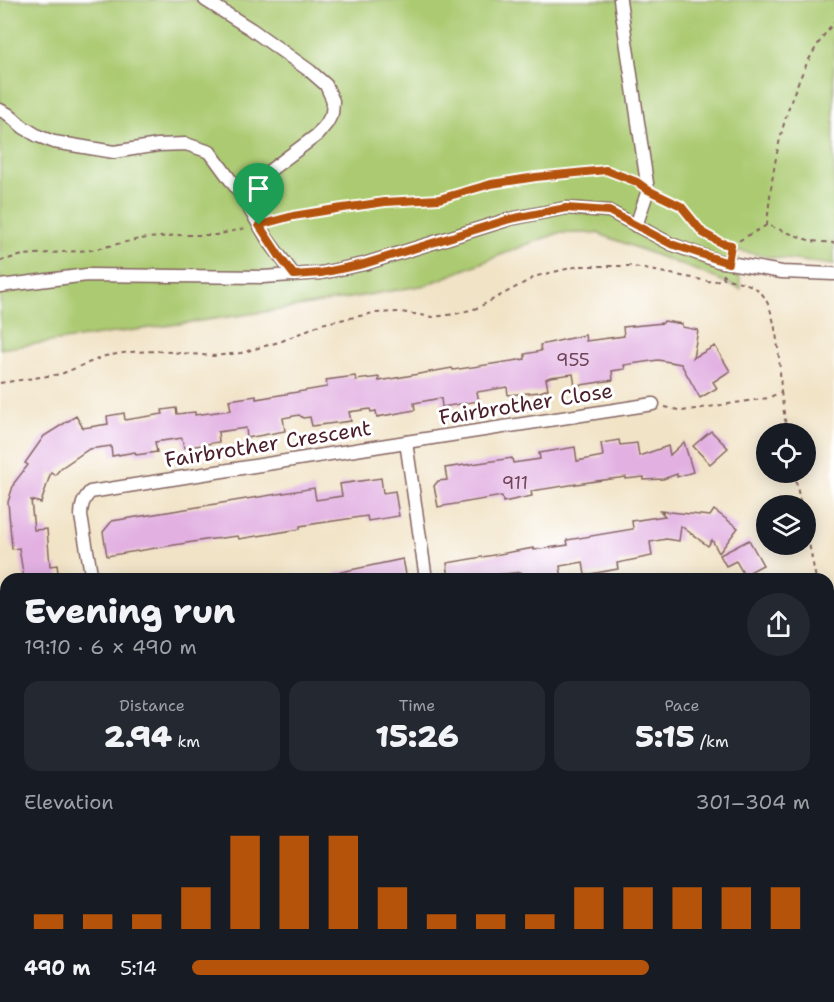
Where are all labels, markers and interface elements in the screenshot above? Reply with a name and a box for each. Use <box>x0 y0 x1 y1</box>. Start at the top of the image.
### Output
pin <box>233 163 284 225</box>
icon: arrive <box>242 172 275 205</box>
house number: 955 <box>556 348 590 372</box>
street label: Fairbrother Close <box>437 376 615 432</box>
street label: Fairbrother Crescent <box>163 414 373 474</box>
map controls <box>756 423 816 555</box>
button: locate <box>756 423 816 483</box>
house number: 911 <box>502 471 528 495</box>
button: layers <box>756 495 816 555</box>
text: Evening run <box>24 589 235 634</box>
button: share <box>747 593 810 656</box>
text: 19:10 · 6 × 490 m <box>24 634 197 660</box>
text: Distance <box>119 695 185 716</box>
text: Time <box>399 695 435 716</box>
text: Pace <box>664 695 700 716</box>
text: 2.94 <box>104 716 172 757</box>
text: 15:26 <box>375 716 459 757</box>
text: 5:15 <box>635 716 695 757</box>
text: km <box>172 731 200 752</box>
text: /km <box>695 731 729 752</box>
text: Elevation <box>24 789 114 815</box>
text: 301–304 m <box>696 789 810 815</box>
text: 490 m <box>24 955 90 981</box>
text: 5:14 <box>120 955 157 981</box>

